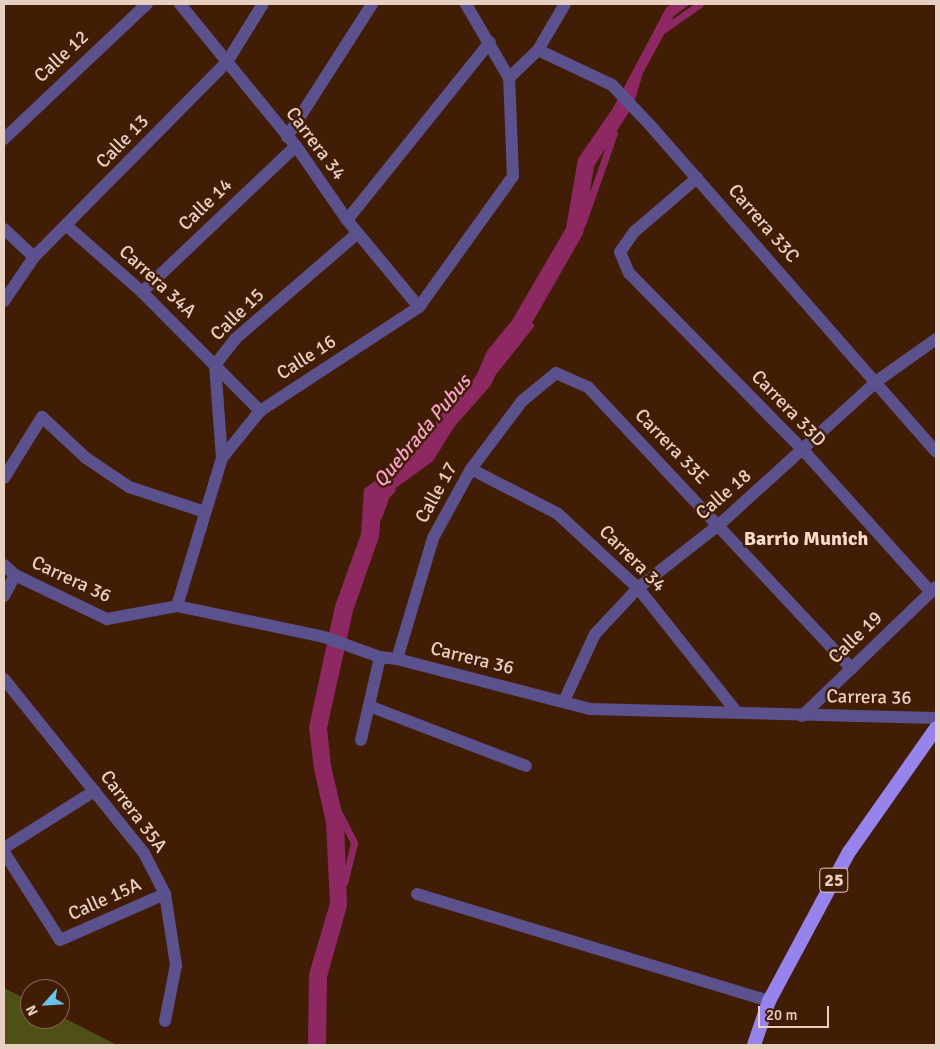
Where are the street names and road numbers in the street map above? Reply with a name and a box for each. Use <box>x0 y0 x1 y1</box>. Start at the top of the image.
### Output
street label: Calle 12 <box>30 26 94 88</box>
street label: Carrera 34 <box>280 103 350 185</box>
street label: Calle 13 <box>92 110 154 174</box>
street label: Calle 14 <box>174 174 238 236</box>
street label: Carrera 33C <box>723 180 803 268</box>
street label: Carrera 34A <box>114 241 200 323</box>
street label: Calle 15 <box>206 284 270 346</box>
street label: Calle 16 <box>273 330 341 386</box>
street label: Carrera 33D <box>746 366 830 452</box>
street label: Carrera 33E <box>629 405 713 489</box>
street label: Calle 17 <box>411 459 463 527</box>
street label: Calle 18 <box>692 465 756 525</box>
street label: Carrera 34 <box>594 521 670 597</box>
street label: Carrera 36 <box>28 552 114 608</box>
street label: Calle 19 <box>824 607 888 669</box>
street label: Carrera 36 <box>428 638 516 680</box>
street label: Carrera 36 <box>826 686 912 710</box>
street label: Carrera 35A <box>95 766 171 858</box>
road number: 25 <box>819 864 849 896</box>
street label: Calle 15A <box>65 874 145 926</box>

